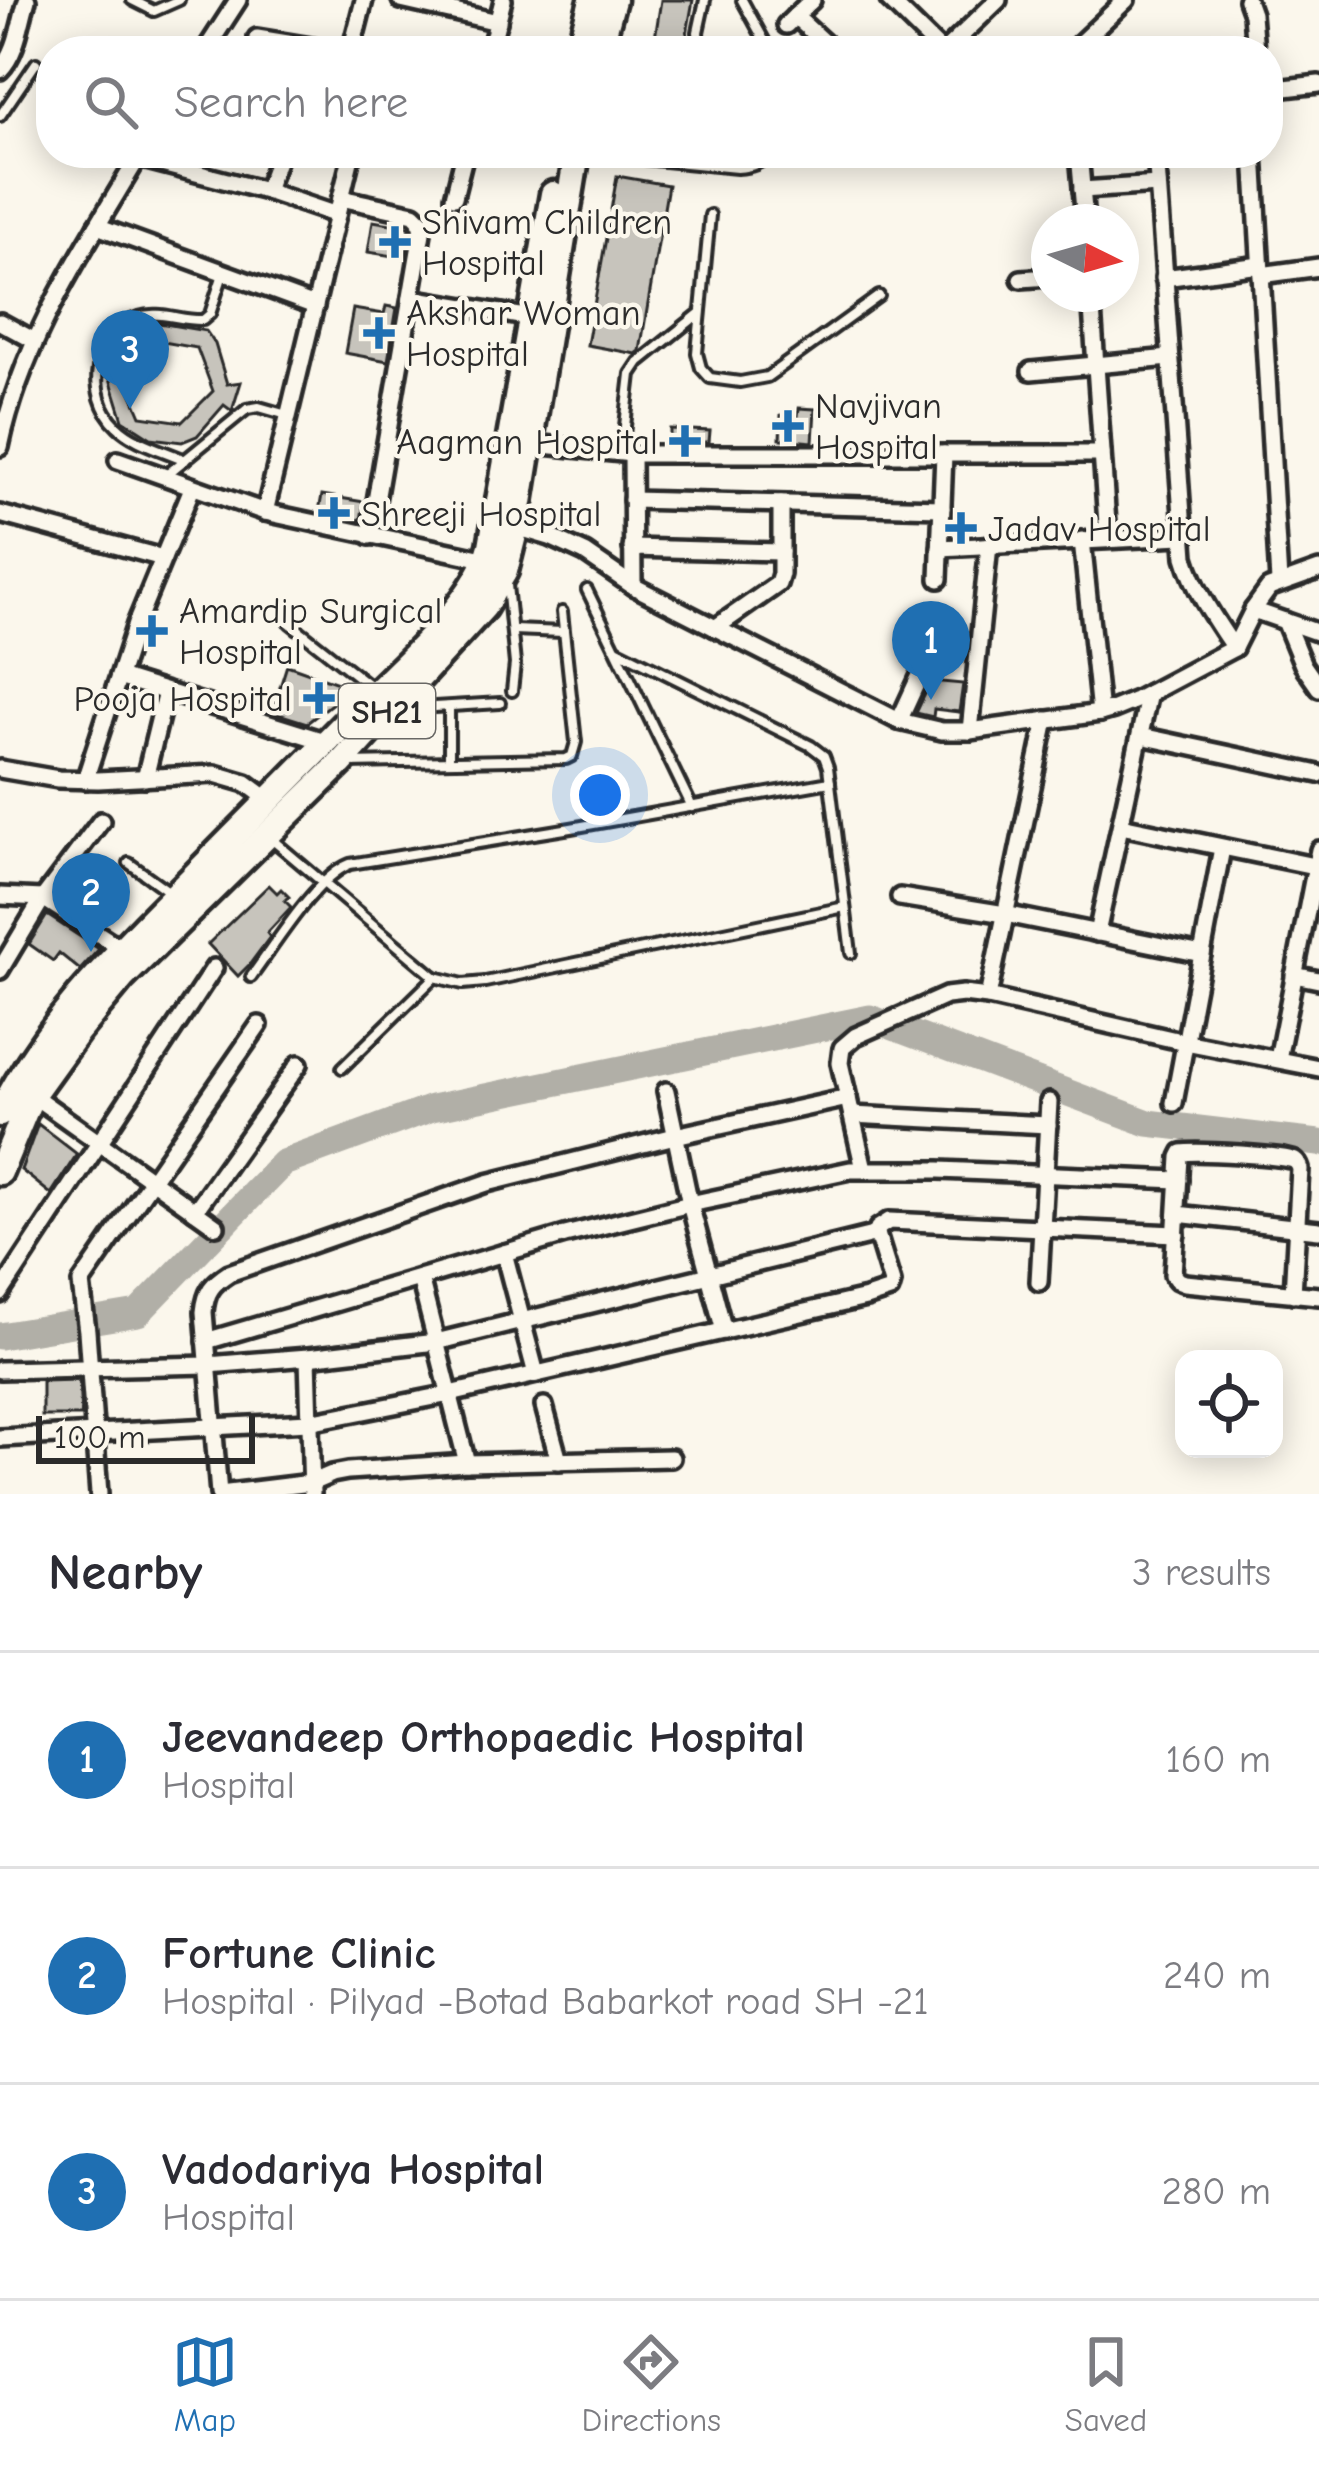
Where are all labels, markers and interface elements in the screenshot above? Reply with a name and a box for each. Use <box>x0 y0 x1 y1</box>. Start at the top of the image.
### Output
search box <box>36 36 1283 168</box>
icon: search <box>78 69 144 135</box>
text: Search here <box>174 76 408 128</box>
place label: Shivam Children Hospital <box>422 202 672 284</box>
north arrow <box>1031 204 1139 312</box>
marker: Shivam Children Hospital <box>379 226 411 258</box>
place label: Akshar Woman Hospital <box>406 293 641 375</box>
pin: 3 <box>91 310 169 409</box>
marker: Akshar Woman Hospital <box>363 317 395 349</box>
place label: Navjivan Hospital <box>815 386 942 468</box>
marker: Navjivan Hospital <box>772 410 804 442</box>
place label: Aagman Hospital <box>396 422 658 463</box>
marker: Aagman Hospital <box>669 425 701 457</box>
place label: Shreeji Hospital <box>361 494 601 535</box>
marker: Shreeji Hospital <box>318 497 350 529</box>
place label: Jadav Hospital <box>988 509 1211 550</box>
marker: Jadav Hospital <box>945 512 977 544</box>
place label: Amardip Surgical Hospital <box>179 591 442 673</box>
pin: 1 <box>892 601 970 700</box>
marker: Amardip Surgical Hospital <box>136 615 168 647</box>
place label: Pooja Hospital <box>74 679 292 720</box>
marker: Pooja Hospital <box>303 682 335 714</box>
road number: SH21 <box>339 684 435 738</box>
your location <box>570 765 630 825</box>
pin: 2 <box>52 853 130 952</box>
map controls <box>1175 1350 1283 1458</box>
button: locate <box>1175 1350 1283 1458</box>
scale bar <box>36 1410 255 1463</box>
text: 100 m <box>54 1418 146 1456</box>
text: Nearby <box>48 1543 202 1602</box>
text: 3 results <box>1132 1550 1271 1595</box>
text: Jeevandeep Orthopaedic Hospital <box>162 1711 805 1763</box>
text: 1 <box>79 1737 95 1782</box>
text: 160 m <box>1165 1737 1271 1782</box>
text: Hospital <box>162 1763 295 1808</box>
text: Fortune Clinic <box>162 1927 435 1979</box>
text: 2 <box>77 1953 97 1998</box>
text: 240 m <box>1163 1953 1271 1998</box>
text: Hospital · Pilyad -Botad Babarkot road SH -21 <box>162 1979 929 2024</box>
text: Vadodariya Hospital <box>162 2143 544 2195</box>
text: 3 <box>77 2169 97 2214</box>
text: 280 m <box>1161 2169 1271 2214</box>
text: Hospital <box>162 2195 295 2240</box>
tab: Map <box>172 2329 238 2439</box>
tab: Directions <box>582 2329 721 2439</box>
tab: Saved <box>1065 2329 1147 2439</box>

